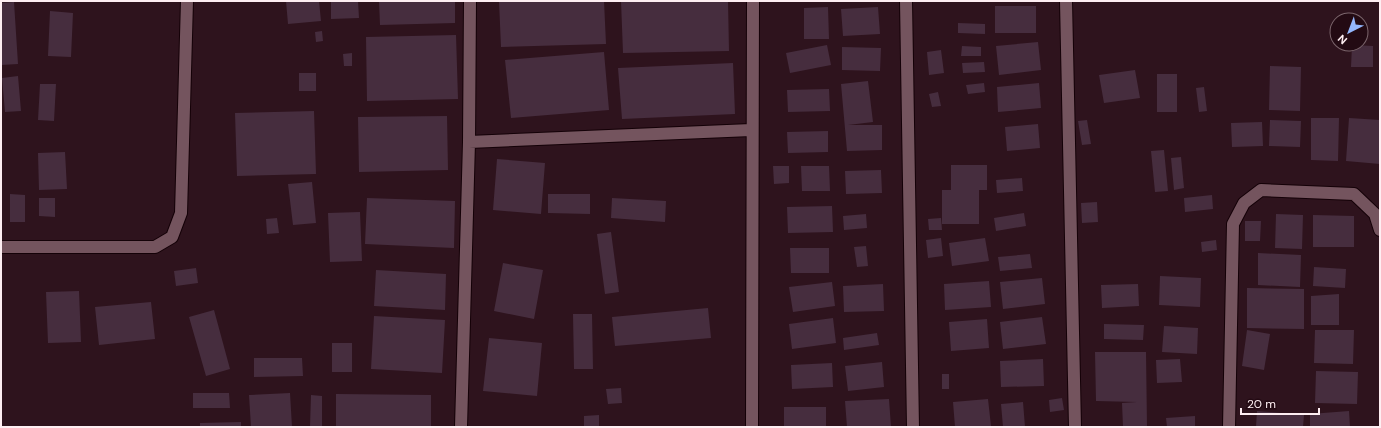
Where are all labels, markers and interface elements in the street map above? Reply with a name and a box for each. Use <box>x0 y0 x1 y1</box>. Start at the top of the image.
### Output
north arrow <box>1329 12 1369 52</box>
text: N <box>1335 32 1350 47</box>
scale bar <box>1241 390 1319 416</box>
text: 20 m <box>1247 396 1276 412</box>

